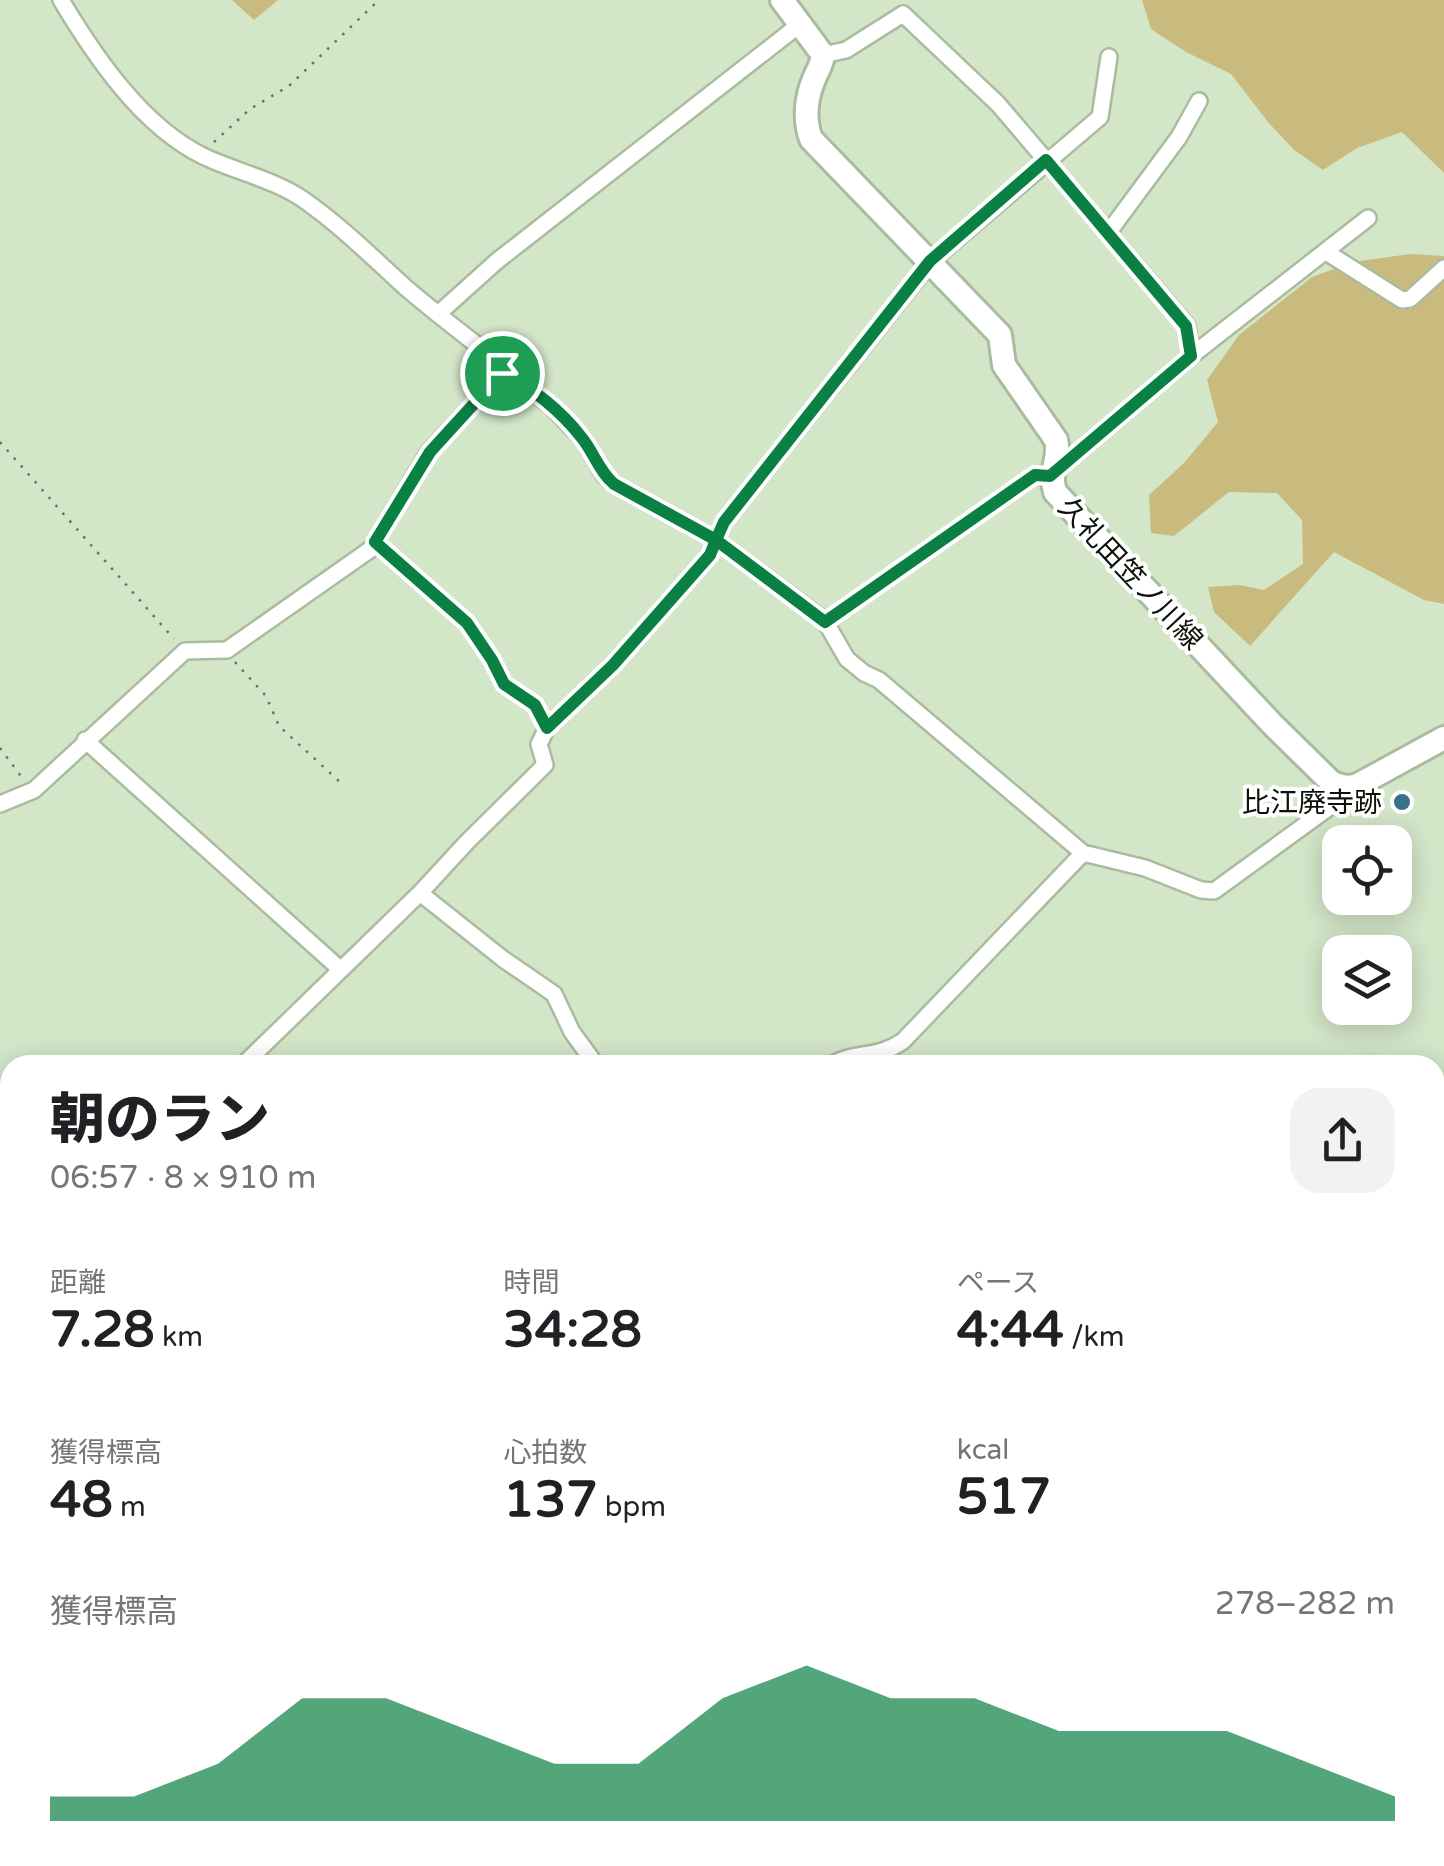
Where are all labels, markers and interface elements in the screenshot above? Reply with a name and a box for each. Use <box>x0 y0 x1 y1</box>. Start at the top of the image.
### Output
pin <box>460 331 545 416</box>
icon: arrive <box>475 346 530 401</box>
street label: 久礼田笠ノ川線 <box>1051 490 1210 657</box>
place label: 比江廃寺跡 <box>1242 786 1382 820</box>
marker: 比江廃寺跡 <box>1391 791 1413 813</box>
map controls <box>1322 825 1412 1025</box>
button: locate <box>1322 825 1412 915</box>
button: layers <box>1322 935 1412 1025</box>
text: 朝のラン <box>50 1088 270 1154</box>
button: share <box>1290 1088 1395 1193</box>
text: 06:57 · 8 × 910 m <box>50 1159 316 1197</box>
text: 距離 <box>50 1266 106 1300</box>
text: 時間 <box>503 1266 559 1300</box>
text: ペース <box>957 1266 1039 1300</box>
text: 7.28 <box>50 1300 155 1360</box>
text: 34:28 <box>503 1300 642 1360</box>
text: 4:44 <box>957 1300 1064 1360</box>
text: km <box>155 1320 203 1354</box>
text: /km <box>1064 1320 1125 1354</box>
text: kcal <box>957 1433 1009 1467</box>
text: 獲得標高 <box>50 1436 162 1470</box>
text: 心拍数 <box>503 1436 587 1470</box>
text: 517 <box>957 1467 1051 1527</box>
text: 48 <box>50 1470 113 1530</box>
text: 137 <box>503 1470 598 1530</box>
text: m <box>113 1490 146 1524</box>
text: bpm <box>598 1490 666 1524</box>
text: 278–282 m <box>1215 1585 1395 1623</box>
text: 獲得標高 <box>50 1593 178 1631</box>

